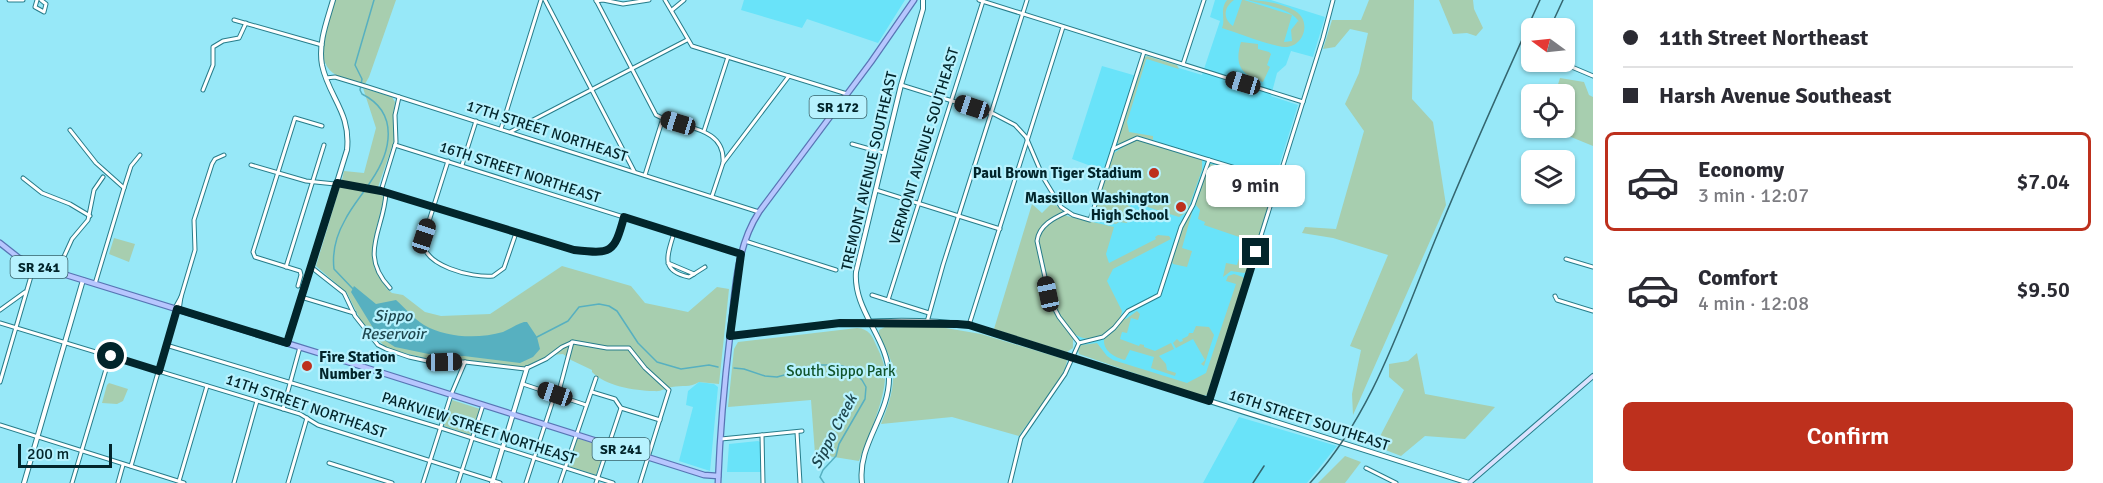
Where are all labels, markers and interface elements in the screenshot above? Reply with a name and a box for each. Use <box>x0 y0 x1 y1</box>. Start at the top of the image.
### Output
north arrow <box>1521 18 1575 72</box>
map controls <box>1521 18 1575 204</box>
text: 11th Street Northeast <box>1659 24 1868 51</box>
street label: VERMONT AVENUE SOUTHEAST <box>885 45 963 247</box>
street label: TREMONT AVENUE SOUTHEAST <box>837 69 901 272</box>
car <box>1223 69 1263 97</box>
text: Harsh Avenue Southeast <box>1659 82 1892 109</box>
button: locate <box>1521 84 1575 138</box>
car <box>952 93 992 121</box>
street label: 17TH STREET NORTHEAST <box>464 96 630 166</box>
road number: SR 172 <box>810 96 866 118</box>
car <box>658 109 698 137</box>
street label: 16TH STREET NORTHEAST <box>437 137 603 207</box>
button: layers <box>1521 150 1575 204</box>
icon: car <box>1626 155 1680 209</box>
text: Economy <box>1698 156 1784 183</box>
place label: Paul Brown Tiger Stadium <box>973 164 1142 182</box>
callout: 9 min <box>1206 165 1306 207</box>
marker: Paul Brown Tiger Stadium <box>1147 166 1161 180</box>
text: $7.04 <box>2016 168 2070 195</box>
text: 9 min <box>1232 173 1279 198</box>
text: 3 min · 12:07 <box>1698 183 1809 208</box>
place label: Massillon Washington High School <box>1025 189 1169 224</box>
marker: Massillon Washington High School <box>1174 200 1188 214</box>
car <box>410 216 438 256</box>
route end <box>1242 238 1269 265</box>
road number: SR 241 <box>10 256 68 278</box>
icon: car <box>1626 263 1680 317</box>
text: Comfort <box>1698 264 1778 291</box>
car <box>1035 275 1061 313</box>
text: $9.50 <box>2016 276 2070 303</box>
text: 4 min · 12:08 <box>1698 291 1809 316</box>
water label: Sippo Reservoir <box>361 306 427 344</box>
route start <box>97 342 124 369</box>
place label: Fire Station Number 3 <box>319 348 396 383</box>
car <box>426 353 462 371</box>
marker: Fire Station Number 3 <box>300 359 314 373</box>
park label: South Sippo Park <box>786 362 896 380</box>
street label: 11TH STREET NORTHEAST <box>223 370 389 442</box>
car <box>535 380 575 408</box>
street label: 16TH STREET SOUTHEAST <box>1227 386 1392 455</box>
street label: PARKVIEW STREET NORTHEAST <box>379 388 579 468</box>
water label: Sippo Creek <box>806 389 863 472</box>
button: Confirm <box>1623 402 2073 471</box>
road number: SR 241 <box>592 438 650 460</box>
scale bar <box>18 441 112 468</box>
text: 200 m <box>27 444 69 464</box>

